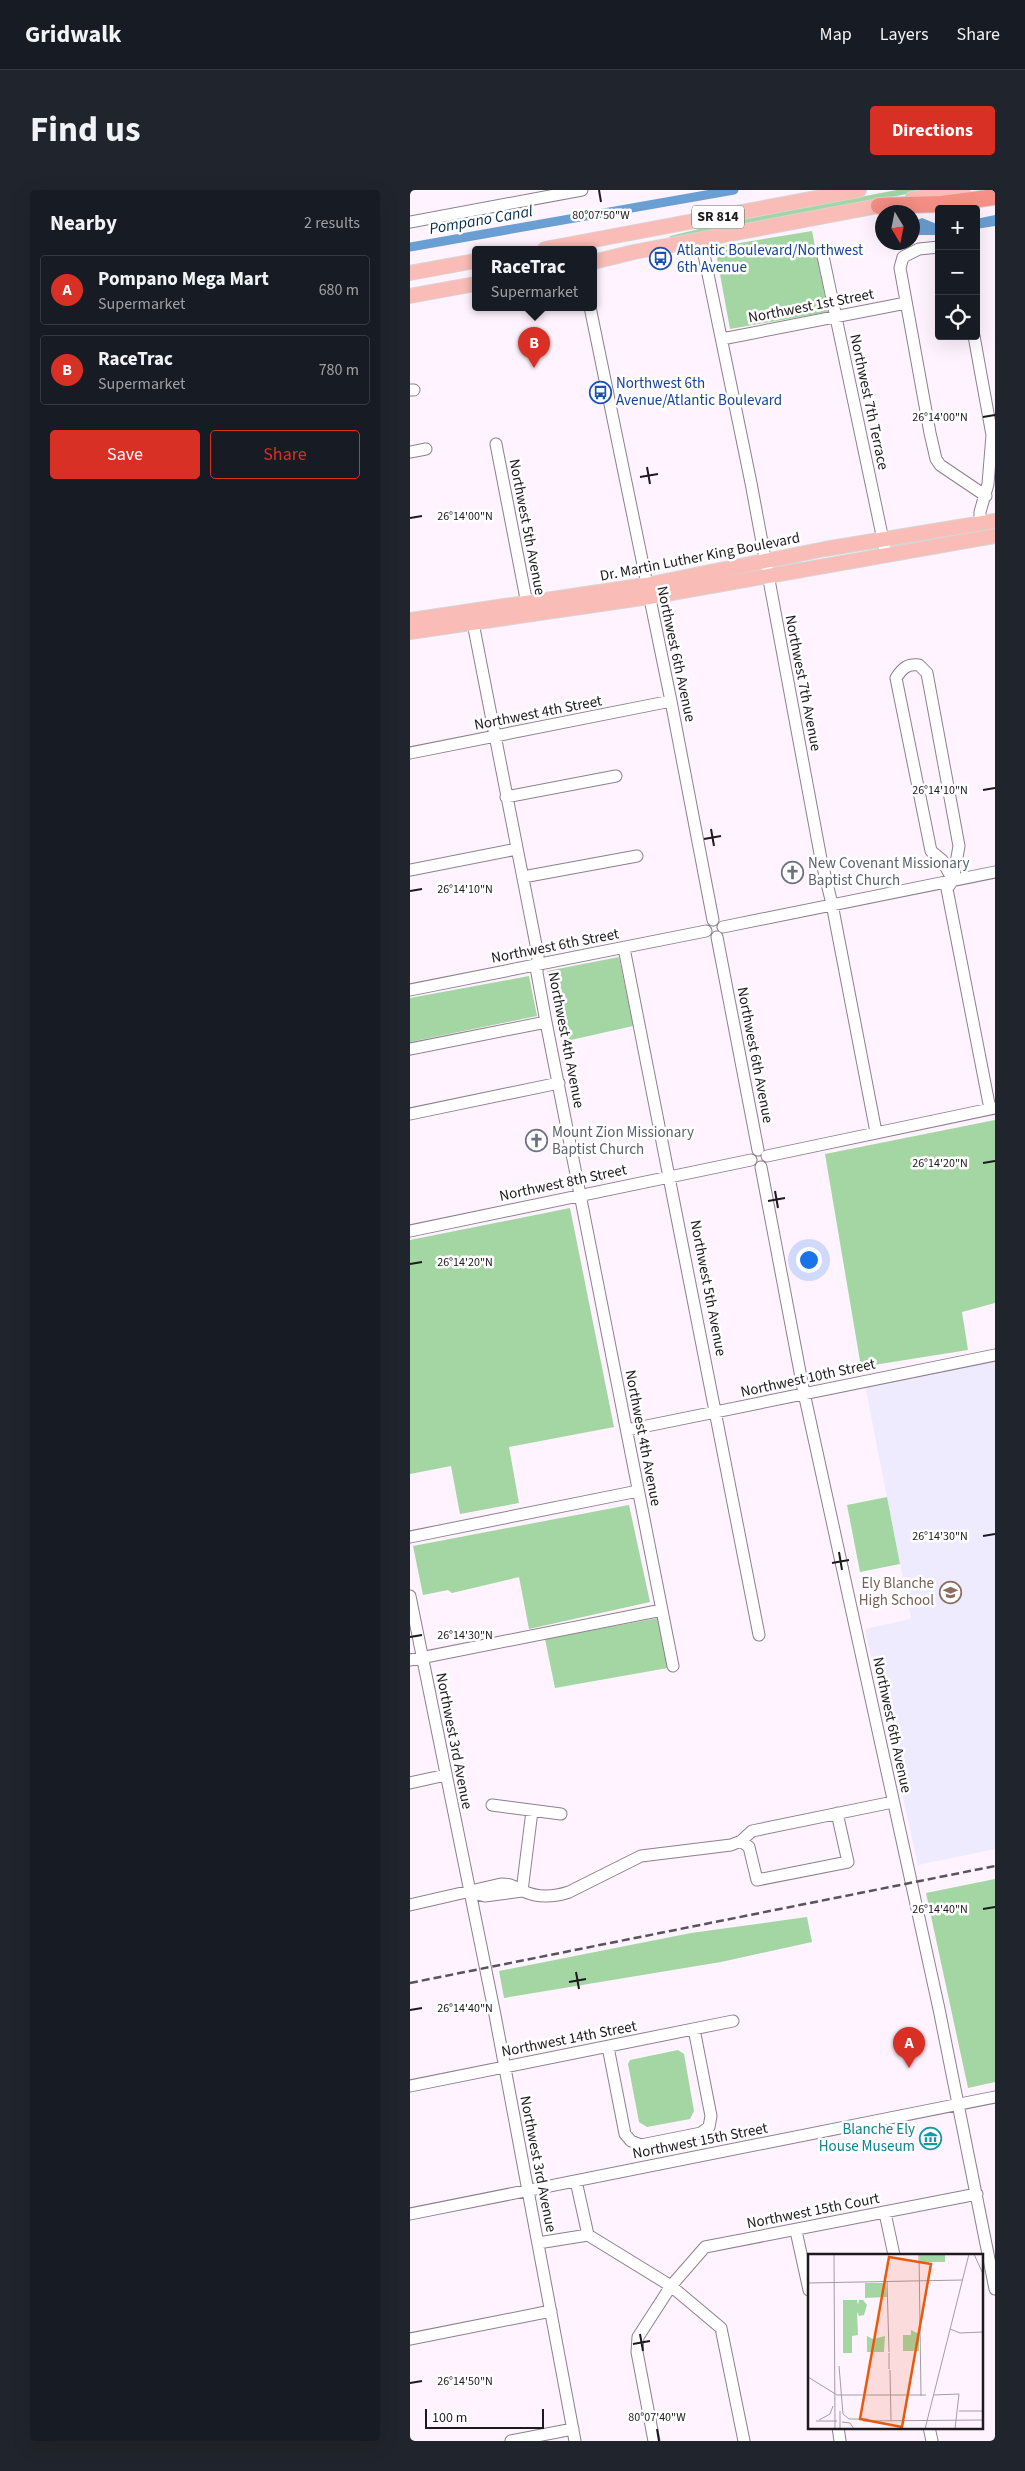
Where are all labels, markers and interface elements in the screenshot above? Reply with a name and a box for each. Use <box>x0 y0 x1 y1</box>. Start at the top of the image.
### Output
text: Gridwalk <box>25 17 121 52</box>
text: Map <box>820 22 852 47</box>
text: Layers <box>880 22 929 47</box>
text: Share <box>957 22 1000 47</box>
text: Find us <box>30 105 140 155</box>
button: Directions <box>870 106 995 155</box>
water label: Pompano Canal <box>427 200 535 240</box>
north arrow <box>875 205 920 250</box>
map controls <box>935 205 980 340</box>
button: + <box>935 205 980 250</box>
road number: SR 814 <box>692 206 744 228</box>
text: 80°07'50"W <box>572 207 630 224</box>
text: Nearby <box>50 208 117 238</box>
text: 2 results <box>304 212 360 234</box>
place label: Atlantic Boulevard/Northwest 6th Avenue <box>677 240 863 278</box>
popup <box>472 246 597 311</box>
bus stop icon: Atlantic Boulevard/Northwest 6th Avenue <box>649 247 673 271</box>
button: − <box>935 250 980 295</box>
text: RaceTrac <box>491 254 566 281</box>
text: Pompano Mega Mart <box>98 266 269 293</box>
text: A <box>62 279 72 301</box>
text: 680 m <box>319 279 359 301</box>
text: Supermarket <box>491 281 578 303</box>
street label: Northwest 1st Street <box>746 284 876 328</box>
text: Supermarket <box>98 293 185 315</box>
button: locate <box>935 295 980 340</box>
pin: B <box>518 327 550 368</box>
street label: Northwest 7th Terrace <box>844 332 894 472</box>
text: RaceTrac <box>98 346 173 373</box>
text: B <box>62 359 72 381</box>
text: 780 m <box>319 359 359 381</box>
text: Supermarket <box>98 373 185 395</box>
place label: Northwest 6th Avenue/Atlantic Boulevard <box>616 373 782 411</box>
bus stop icon: Northwest 6th Avenue/Atlantic Boulevard <box>588 380 612 404</box>
text: 26°14'00"N <box>912 409 968 426</box>
button: Save <box>50 430 200 479</box>
button: Share <box>210 430 360 479</box>
street label: Northwest 5th Avenue <box>503 457 551 597</box>
text: 26°14'00"N <box>437 508 493 525</box>
street label: Dr. Martin Luther King Boulevard <box>598 527 802 587</box>
street label: Northwest 6th Avenue <box>651 584 701 724</box>
street label: Northwest 7th Avenue <box>779 613 827 753</box>
street label: Northwest 4th Street <box>472 690 604 736</box>
text: 26°14'10"N <box>912 782 968 799</box>
place label: New Covenant Missionary Baptist Church <box>808 853 969 891</box>
church icon: New Covenant Missionary Baptist Church <box>780 860 804 884</box>
text: 26°14'10"N <box>437 881 493 898</box>
street label: Northwest 6th Street <box>489 923 621 969</box>
street label: Northwest 4th Avenue <box>542 970 590 1110</box>
street label: Northwest 6th Avenue <box>731 985 779 1125</box>
place label: Mount Zion Missionary Baptist Church <box>552 1122 694 1160</box>
church icon: Mount Zion Missionary Baptist Church <box>524 1129 548 1153</box>
text: 26°14'20"N <box>912 1155 968 1172</box>
street label: Northwest 8th Street <box>497 1159 629 1207</box>
street label: Northwest 5th Avenue <box>684 1218 732 1358</box>
your location <box>796 1247 822 1273</box>
text: 26°14'20"N <box>437 1254 493 1271</box>
street label: Northwest 10th Street <box>739 1353 877 1403</box>
street label: Northwest 4th Avenue <box>619 1368 667 1508</box>
text: 26°14'30"N <box>912 1528 968 1545</box>
place label: Ely Blanche High School <box>859 1573 934 1611</box>
school or university icon: Ely Blanche High School <box>938 1580 962 1604</box>
text: 26°14'30"N <box>437 1627 493 1644</box>
street label: Northwest 6th Avenue <box>867 1655 917 1795</box>
street label: Northwest 3rd Avenue <box>430 1671 478 1811</box>
text: 26°14'40"N <box>912 1901 968 1918</box>
text: 26°14'40"N <box>437 2000 493 2017</box>
street label: Northwest 14th Street <box>500 2016 638 2062</box>
pin: A <box>893 2027 925 2068</box>
street label: Northwest 3rd Avenue <box>514 2094 562 2234</box>
street label: Northwest 15th Street <box>631 2118 769 2164</box>
place label: Blanche Ely House Museum <box>819 2119 915 2157</box>
museum icon: Blanche Ely House Museum <box>919 2126 943 2150</box>
street label: Northwest 15th Court <box>745 2188 881 2234</box>
inset map <box>808 2254 982 2428</box>
text: 26°14'50"N <box>437 2373 493 2390</box>
scale bar <box>425 2406 544 2429</box>
text: 100 m <box>432 2408 467 2428</box>
text: 80°07'40"W <box>628 2409 686 2426</box>

